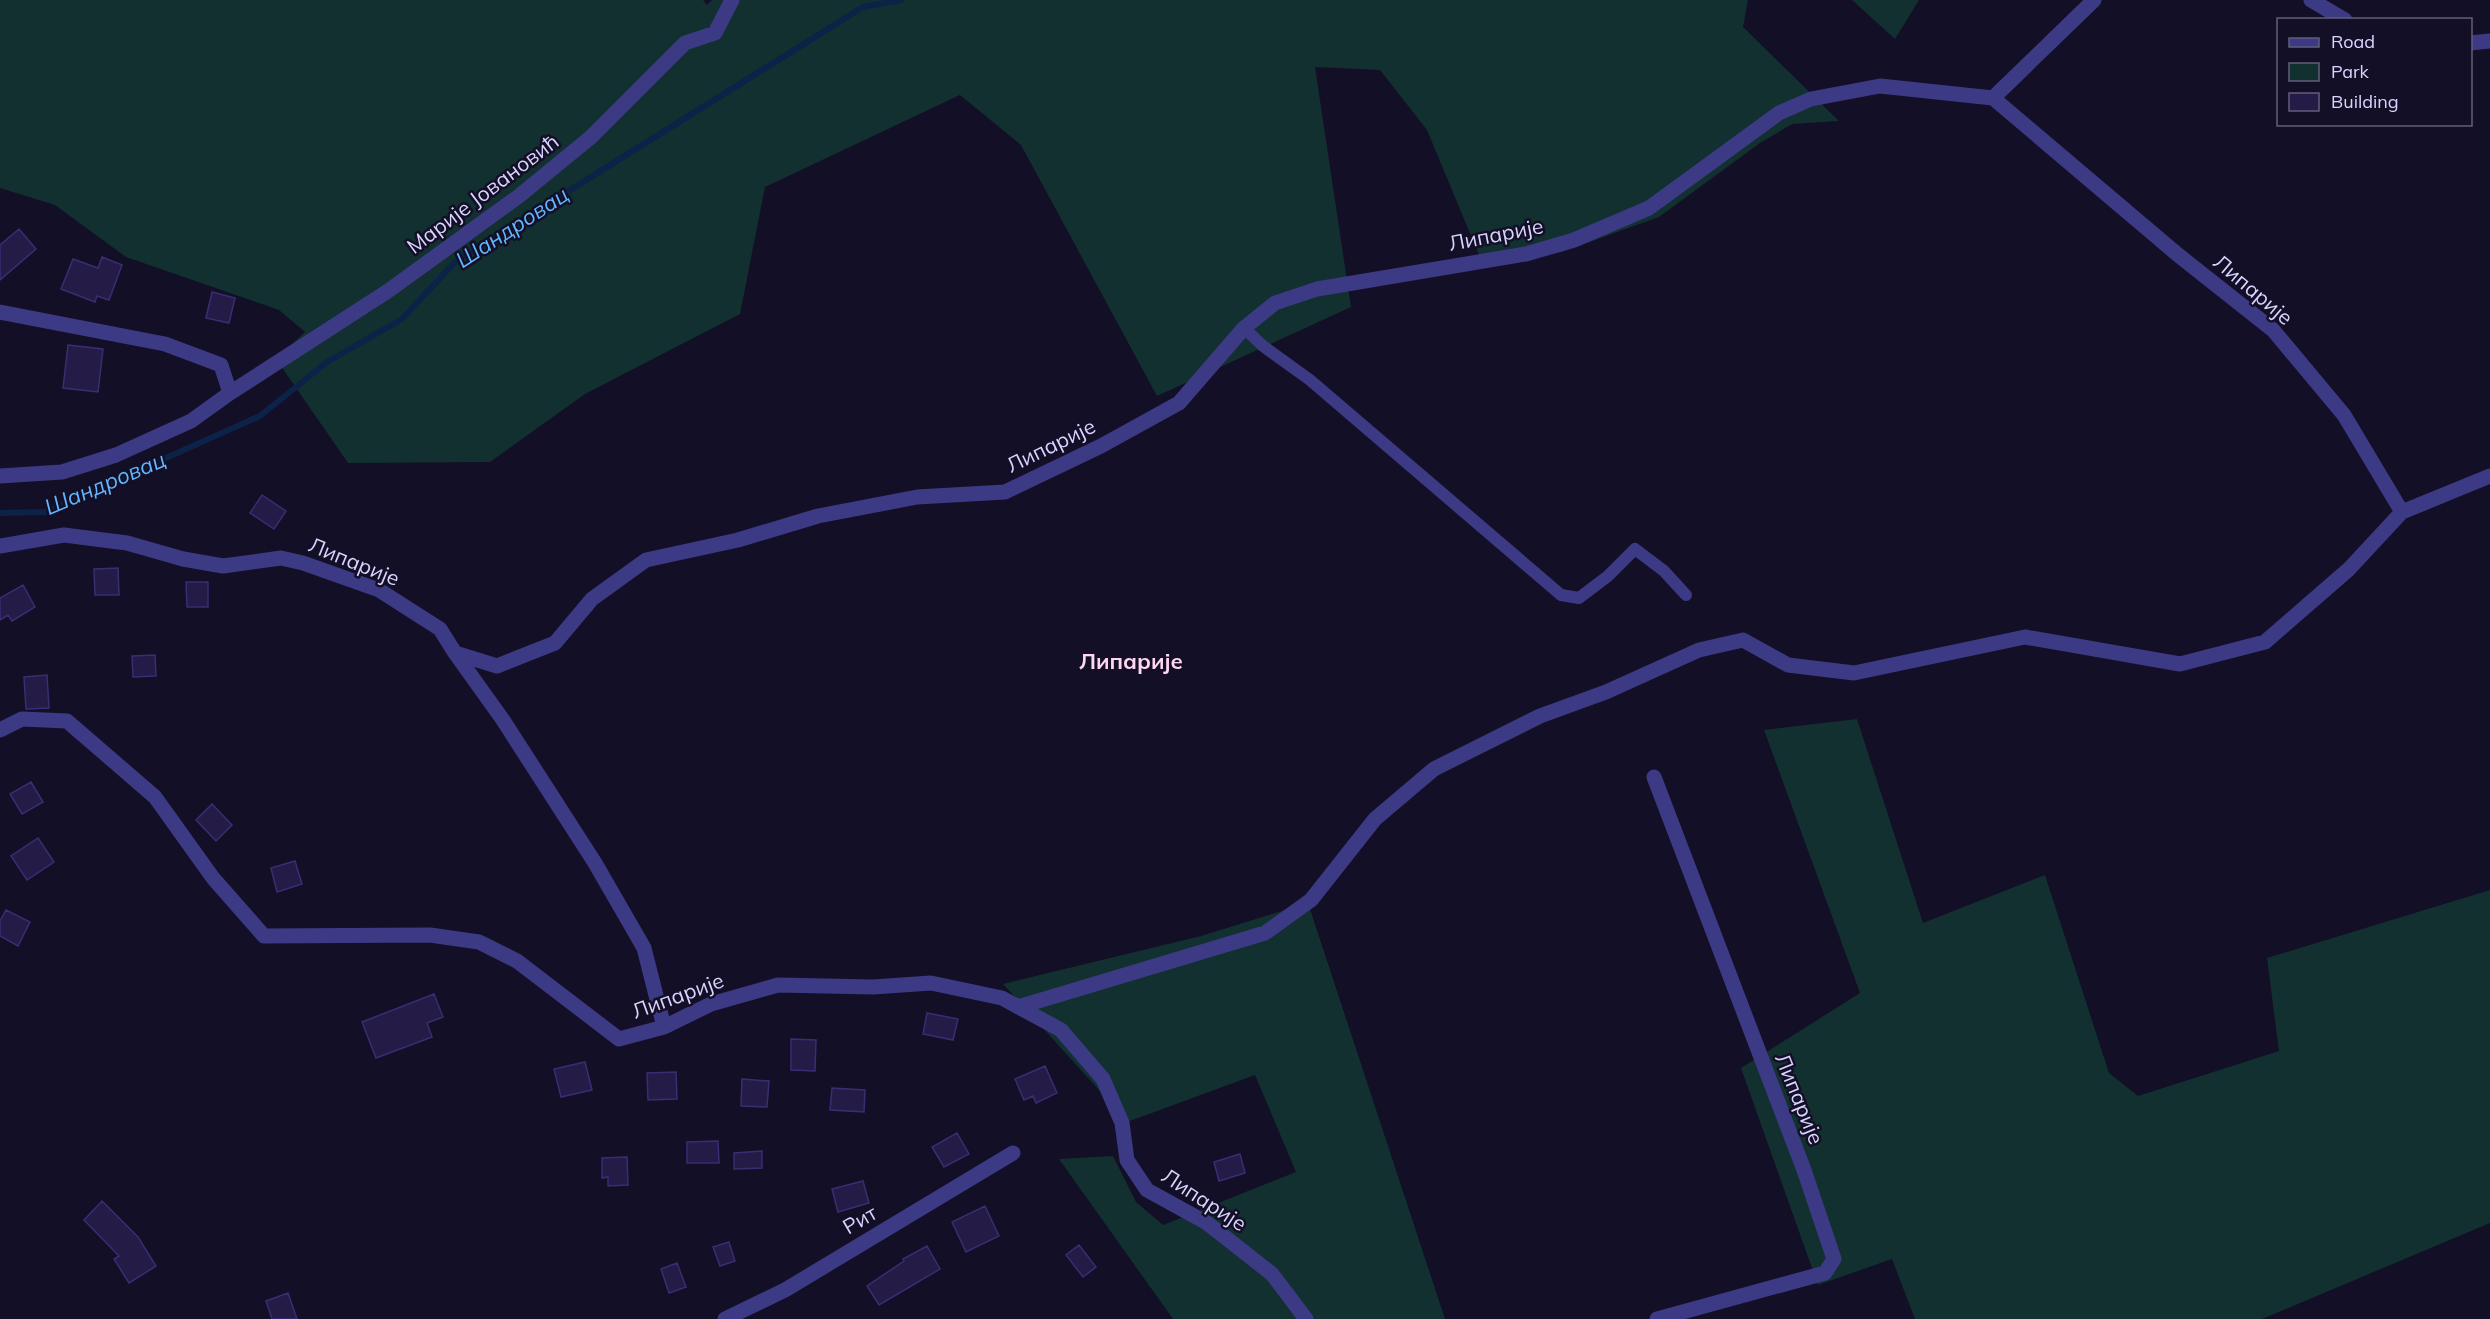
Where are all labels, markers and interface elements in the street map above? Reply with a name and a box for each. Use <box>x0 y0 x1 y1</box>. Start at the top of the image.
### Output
legend <box>2277 18 2472 126</box>
text: Road <box>2331 30 2375 53</box>
text: Park <box>2331 60 2370 83</box>
text: Building <box>2331 90 2399 113</box>
street label: Марије Јовановић <box>401 128 564 259</box>
water label: Шандровац <box>450 180 574 274</box>
street label: Липарије <box>1446 212 1545 256</box>
street label: Липарије <box>2209 248 2299 330</box>
street label: Липарије <box>1002 412 1099 478</box>
water label: Шандровац <box>40 445 170 521</box>
street label: Липарије <box>305 531 404 591</box>
district label: Липарије <box>1079 647 1183 675</box>
street label: Липарије <box>628 966 727 1024</box>
street label: Липарије <box>1770 1049 1830 1148</box>
street label: Липарије <box>1157 1162 1252 1236</box>
street label: Рит <box>838 1199 882 1239</box>

